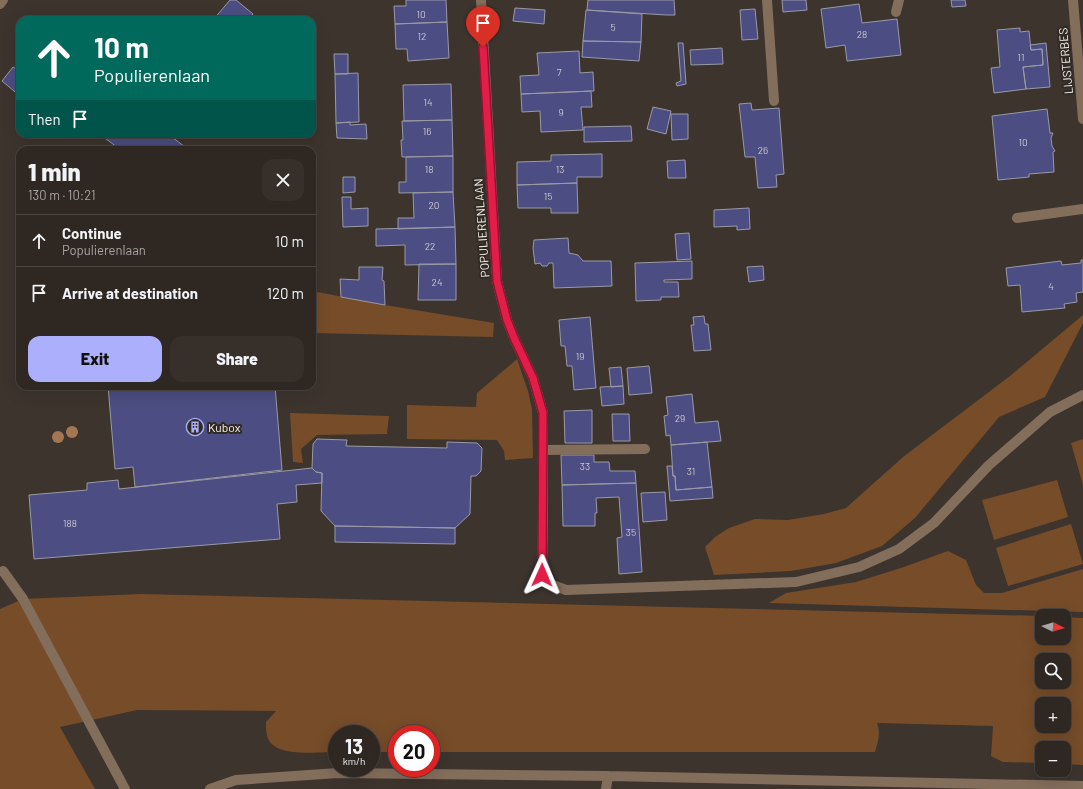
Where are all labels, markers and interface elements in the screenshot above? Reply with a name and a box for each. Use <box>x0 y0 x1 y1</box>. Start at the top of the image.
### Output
pin <box>466 6 500 47</box>
house number: 10 <box>416 8 426 20</box>
icon: arrive <box>472 12 494 34</box>
house number: 5 <box>610 21 616 33</box>
street label: LIJSTERBES <box>1055 27 1075 95</box>
house number: 28 <box>857 28 867 40</box>
text: 10 m <box>94 30 149 64</box>
house number: 12 <box>418 30 426 42</box>
icon: ahead <box>28 32 80 84</box>
house number: 11 <box>1017 51 1025 63</box>
text: Populierenlaan <box>94 64 210 86</box>
house number: 7 <box>557 66 562 78</box>
house number: 14 <box>423 96 433 108</box>
house number: 9 <box>558 106 564 118</box>
icon: arrive <box>69 108 91 130</box>
text: Then <box>28 110 61 128</box>
house number: 16 <box>423 125 431 137</box>
house number: 10 <box>1018 136 1028 148</box>
house number: 26 <box>758 144 768 156</box>
text: 1 min <box>28 157 81 186</box>
button: close <box>262 159 304 201</box>
house number: 18 <box>425 163 433 175</box>
house number: 13 <box>556 163 564 175</box>
street label: POPULIERENLAAN <box>471 178 491 278</box>
text: 130 m · 10:21 <box>28 187 96 203</box>
house number: 15 <box>544 190 552 202</box>
house number: 20 <box>428 199 440 211</box>
text: Continue <box>62 224 122 242</box>
icon: ahead <box>28 230 50 252</box>
text: 10 m <box>275 232 304 250</box>
house number: 22 <box>425 240 435 252</box>
text: Populierenlaan <box>62 242 146 258</box>
house number: 24 <box>432 276 442 288</box>
house number: 4 <box>1048 280 1054 292</box>
icon: arrive <box>28 282 50 304</box>
text: Arrive at destination <box>62 284 198 302</box>
text: 120 m <box>267 284 304 302</box>
button: Exit <box>28 336 162 382</box>
button: Share <box>170 336 304 382</box>
house number: 19 <box>576 350 584 362</box>
house number: 29 <box>675 412 685 424</box>
building icon: Kubox <box>185 417 205 437</box>
place label: Kubox <box>208 420 241 434</box>
house number: 33 <box>580 460 590 472</box>
house number: 31 <box>687 465 695 477</box>
house number: 188 <box>63 517 77 529</box>
house number: 35 <box>626 526 636 538</box>
position arrow <box>521 554 563 596</box>
north arrow <box>1035 609 1071 645</box>
map controls <box>1035 609 1071 777</box>
button: search <box>1035 653 1071 689</box>
button: + <box>1035 697 1071 733</box>
speed limit sign: 20 <box>388 725 440 777</box>
text: 13 <box>345 734 363 758</box>
button: − <box>1035 741 1071 777</box>
text: km/h <box>343 755 365 767</box>

